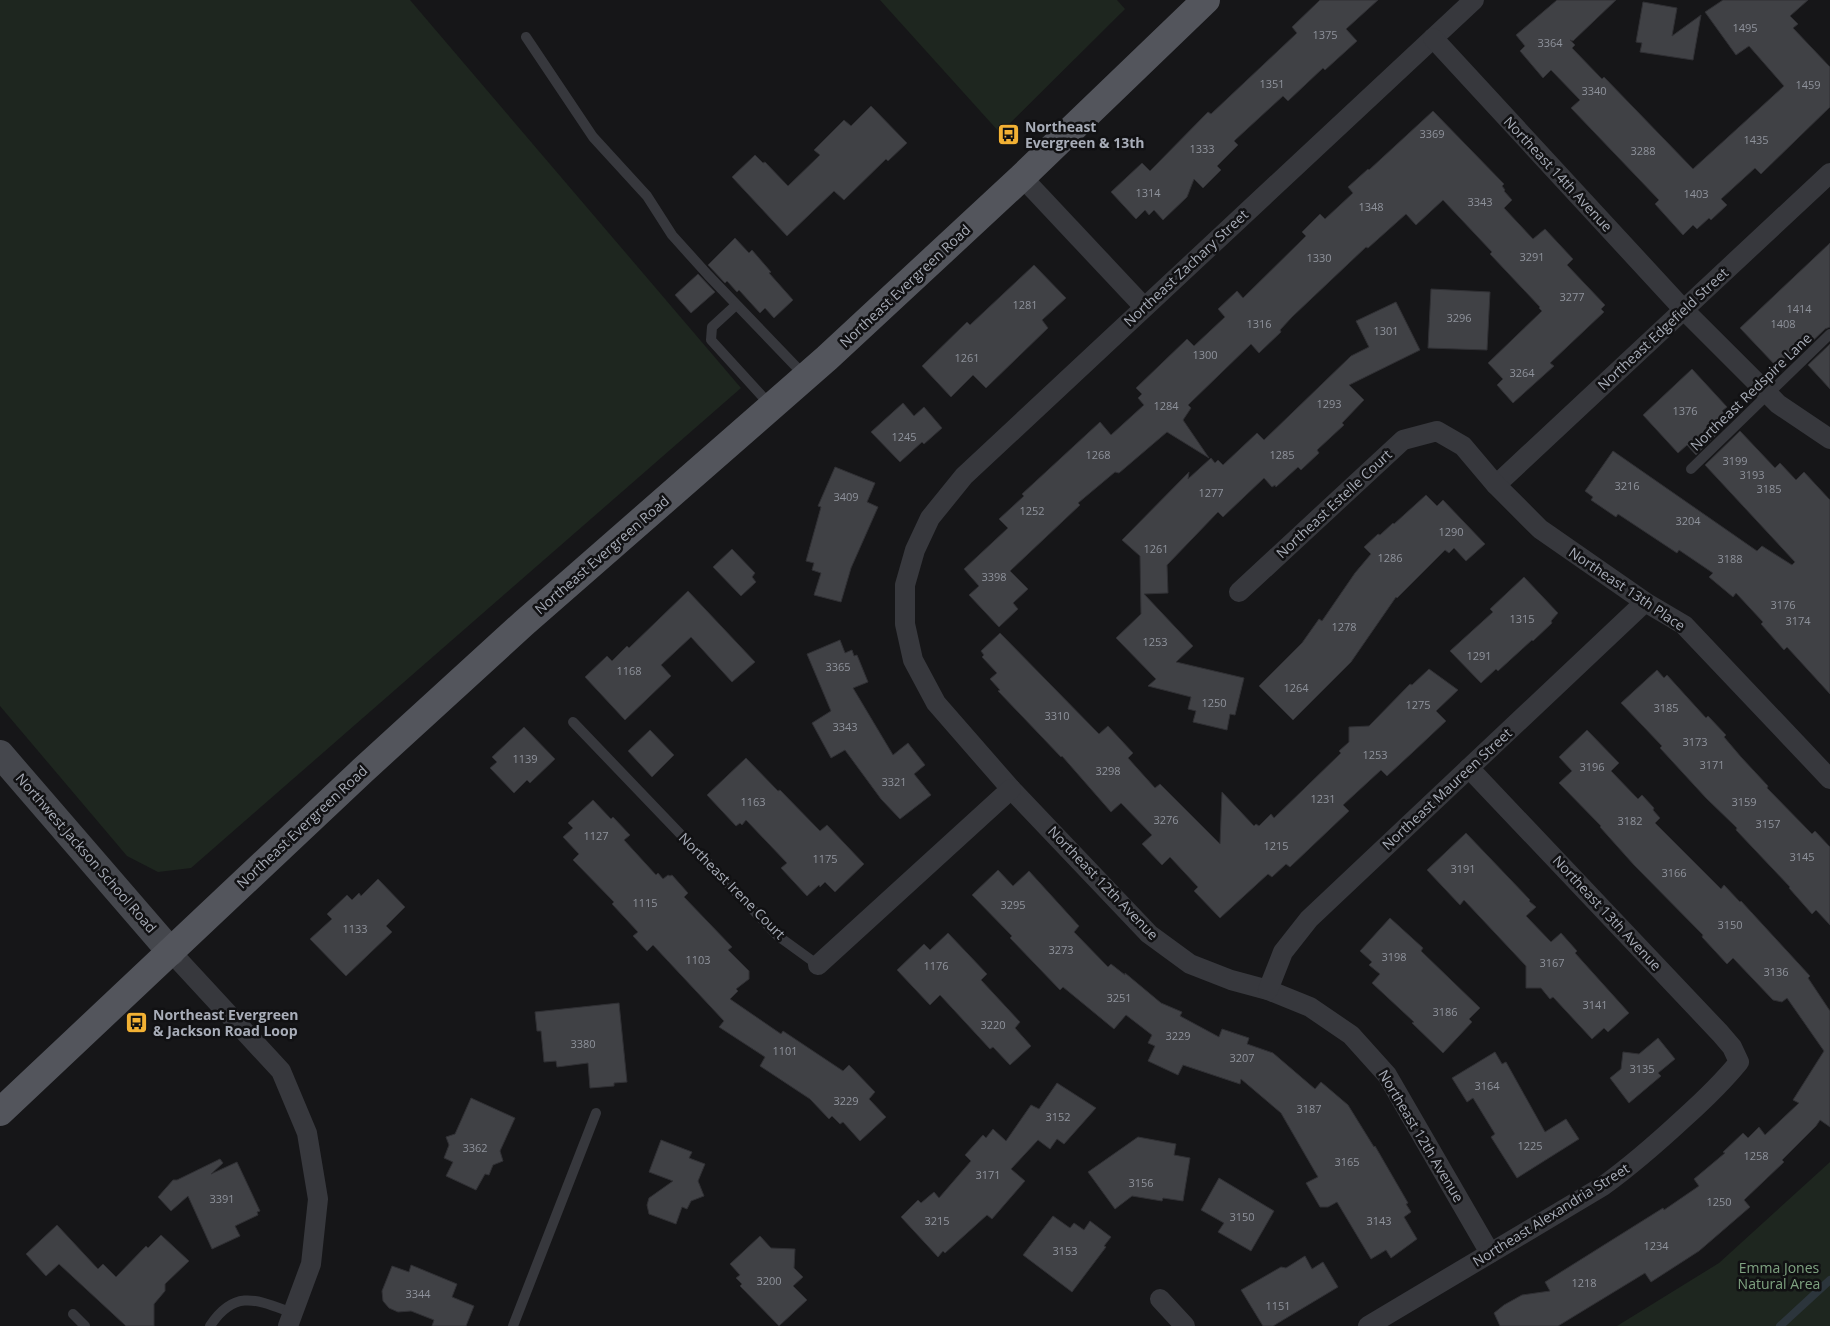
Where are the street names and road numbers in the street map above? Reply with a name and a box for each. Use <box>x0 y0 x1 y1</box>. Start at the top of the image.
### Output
street label: Northeast 14th Avenue <box>1500 112 1617 236</box>
street label: Northeast Zachary Street <box>1119 205 1252 330</box>
street label: Northeast Evergreen Road <box>835 220 974 351</box>
street label: Northeast Edgefield Street <box>1593 263 1732 394</box>
street label: Northeast Redspire Lane <box>1686 329 1816 455</box>
street label: Northeast Estelle Court <box>1272 445 1396 562</box>
street label: Northeast Evergreen Road <box>530 491 673 618</box>
street label: Northeast 13th Place <box>1565 542 1689 635</box>
street label: Northeast Maureen Street <box>1378 723 1516 854</box>
street label: Northeast Evergreen Road <box>232 761 371 892</box>
street label: Northwest Jackson School Road <box>12 769 161 936</box>
street label: Northeast 12th Avenue <box>1044 822 1163 944</box>
street label: Northeast Irene Court <box>675 828 790 943</box>
street label: Northeast 13th Avenue <box>1549 851 1666 975</box>
street label: Northeast 12th Avenue <box>1374 1066 1469 1206</box>
street label: Northeast Alexandria Street <box>1469 1158 1633 1271</box>

